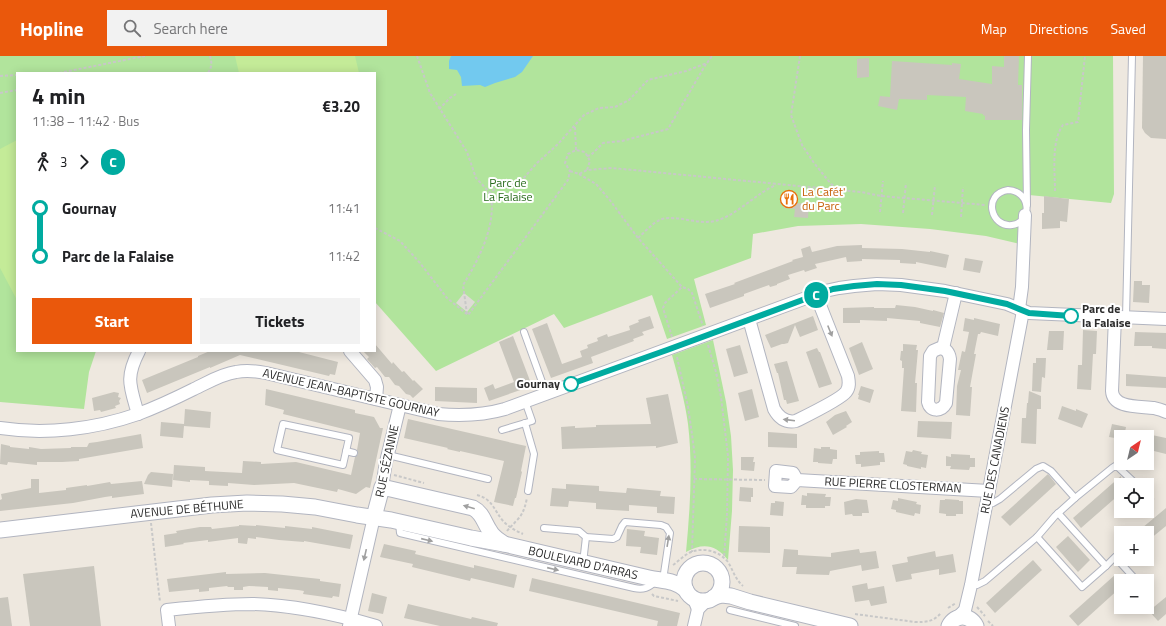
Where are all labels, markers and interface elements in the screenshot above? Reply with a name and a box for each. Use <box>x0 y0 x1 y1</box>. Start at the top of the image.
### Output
search box <box>107 10 387 46</box>
text: Hopline <box>20 14 83 43</box>
icon: search <box>121 17 143 39</box>
text: Search here <box>153 17 228 40</box>
text: Map <box>981 18 1007 39</box>
text: Directions <box>1029 18 1088 39</box>
text: Saved <box>1110 18 1146 39</box>
text: 4 min <box>32 79 85 113</box>
text: €3.20 <box>323 95 360 118</box>
text: 11:38 – 11:42 · Bus <box>32 111 139 131</box>
icon: walk <box>32 151 54 173</box>
icon: forward <box>73 151 95 173</box>
text: C <box>109 151 117 172</box>
text: 3 <box>60 152 67 172</box>
park label: Parc de La Falaise <box>483 173 533 206</box>
place label: La Cafét' du Parc <box>802 182 846 215</box>
restaurant icon: La Cafét' du Parc <box>779 189 799 209</box>
text: Gournay <box>62 197 116 220</box>
text: 11:41 <box>328 198 360 218</box>
text: Parc de la Falaise <box>62 245 174 268</box>
text: 11:42 <box>328 246 360 266</box>
line badge: C <box>803 282 829 308</box>
text: C <box>812 284 820 305</box>
button: Start <box>32 298 192 344</box>
button: Tickets <box>200 298 360 344</box>
place label: Parc de la Falaise <box>1082 299 1131 332</box>
marker: Parc de la Falaise <box>1063 308 1079 324</box>
one-way arrow <box>828 325 834 337</box>
street label: AVENUE JEAN-BAPTISTE GOURNAY <box>261 363 442 422</box>
place label: Gournay <box>516 374 560 393</box>
marker: Gournay <box>563 376 579 392</box>
street label: RUE DES CANADIENS <box>975 405 1014 515</box>
one-way arrow <box>783 417 796 423</box>
street label: RUE SÉZANNE <box>370 422 404 499</box>
north arrow <box>1114 430 1154 470</box>
map controls <box>1114 430 1154 614</box>
street label: RUE PIERRE CLOSTERMAN <box>824 471 962 498</box>
button: locate <box>1114 478 1154 518</box>
street label: AVENUE DE BÉTHUNE <box>130 494 245 523</box>
one-way arrow <box>462 504 474 510</box>
button: + <box>1114 526 1154 566</box>
one-way arrow <box>665 535 671 547</box>
one-way arrow <box>421 537 433 543</box>
street label: BOULEVARD D'ARRAS <box>526 541 640 584</box>
one-way arrow <box>361 549 367 561</box>
one-way arrow <box>547 567 559 573</box>
button: − <box>1114 574 1154 614</box>

